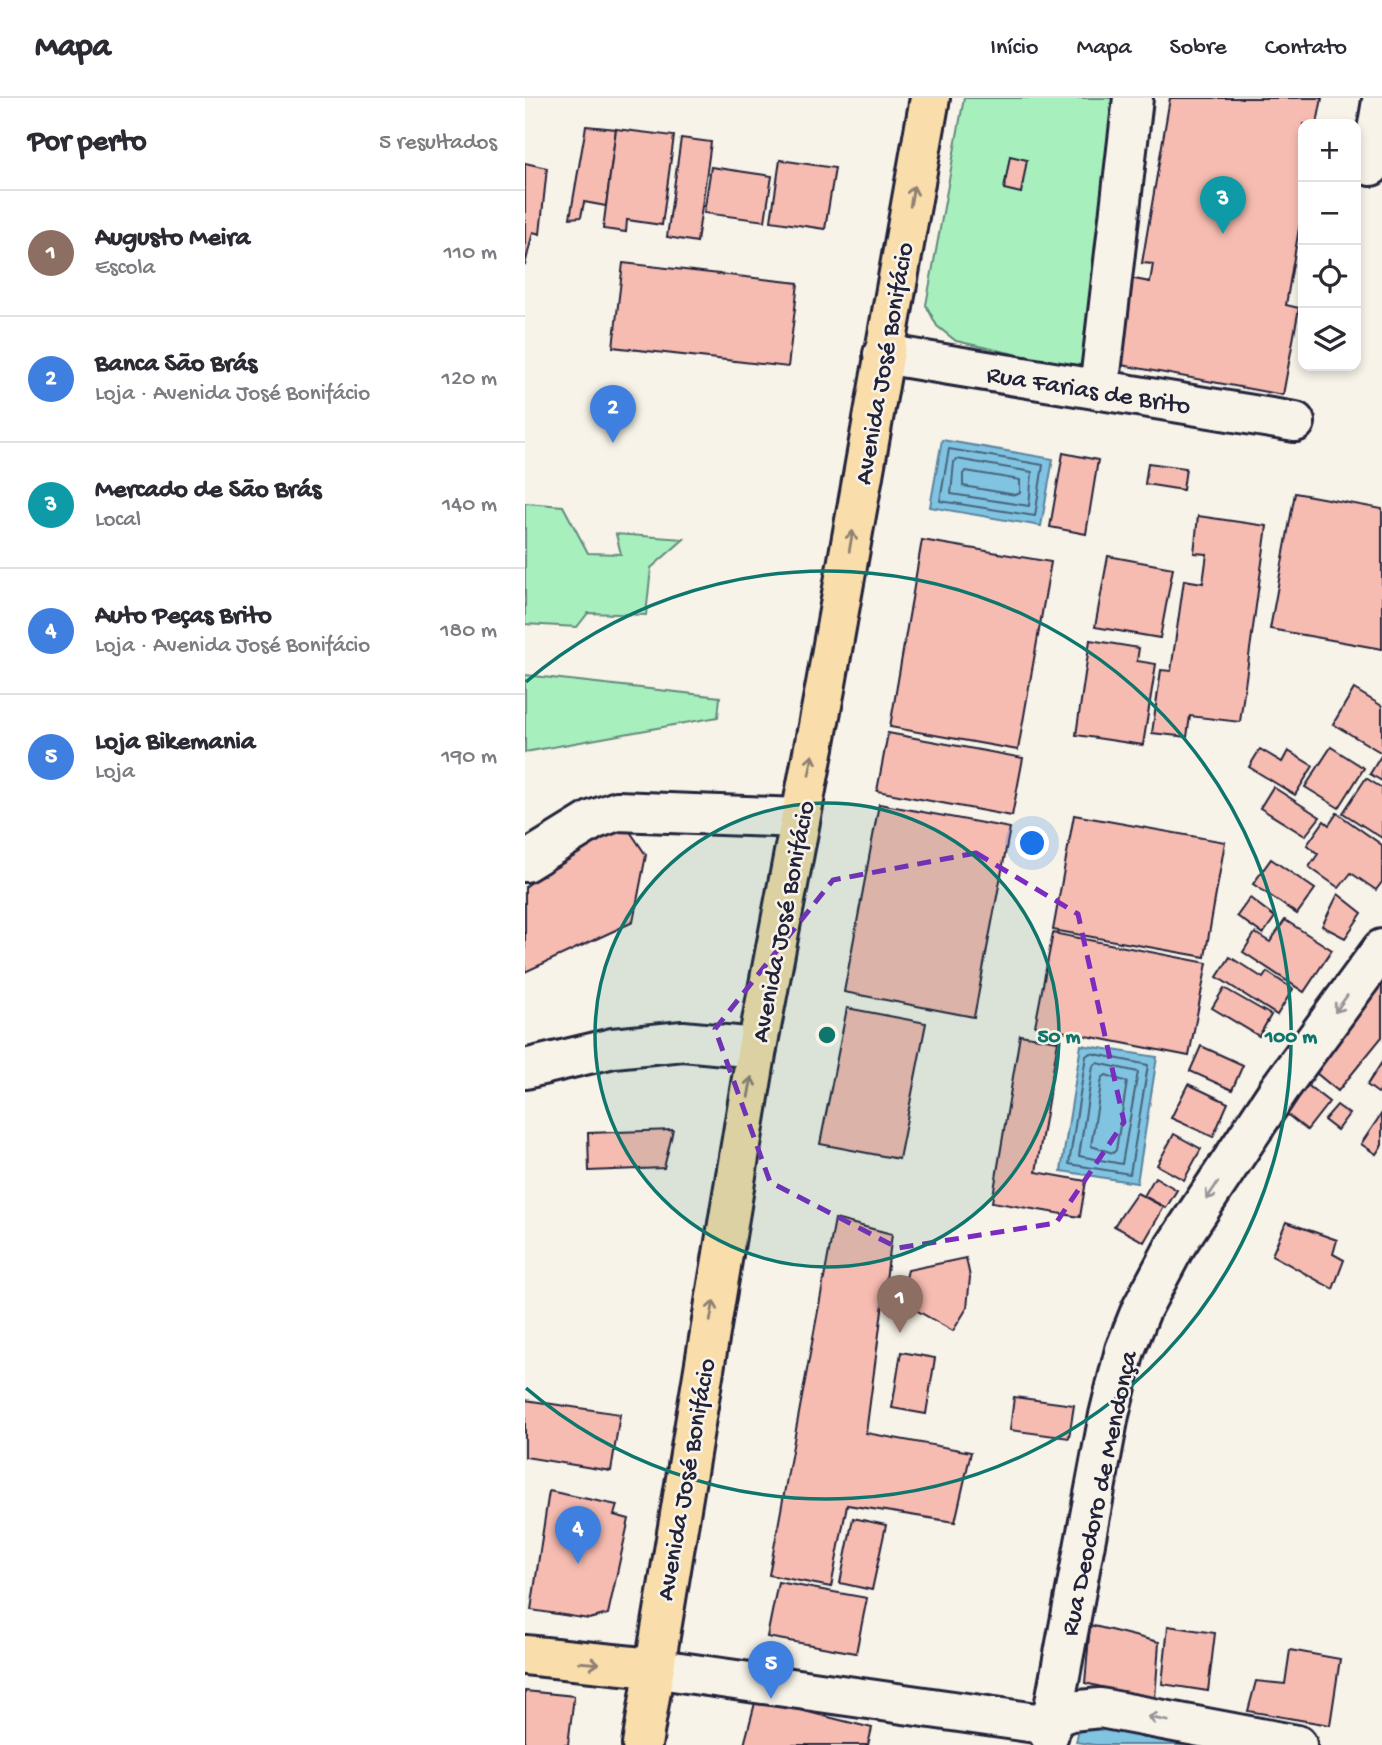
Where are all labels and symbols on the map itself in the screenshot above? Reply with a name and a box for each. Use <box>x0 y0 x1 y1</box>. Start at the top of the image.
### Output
pin: 3 <box>1200 176 1246 234</box>
one-way arrow <box>906 185 920 208</box>
street label: Avenida José Bonifácio <box>850 240 923 487</box>
street label: Rua Farias de Brito <box>984 361 1193 424</box>
pin: 2 <box>590 385 636 443</box>
one-way arrow <box>845 530 858 553</box>
one-way arrow <box>804 754 818 777</box>
street label: Avenida José Bonifácio <box>747 798 824 1045</box>
your location <box>1015 826 1049 860</box>
one-way arrow <box>1334 994 1349 1013</box>
centre of rings <box>815 1023 839 1047</box>
text: 50 m <box>1038 1026 1081 1051</box>
text: 100 m <box>1264 1026 1317 1051</box>
one-way arrow <box>744 1076 757 1099</box>
one-way arrow <box>1205 1181 1219 1200</box>
pin: 1 <box>877 1275 923 1333</box>
one-way arrow <box>706 1300 719 1323</box>
street label: Rua Deodoro de Mendonça <box>1056 1347 1147 1639</box>
street label: Avenida José Bonifácio <box>652 1356 725 1603</box>
pin: 4 <box>555 1506 601 1564</box>
pin: 5 <box>748 1641 794 1699</box>
one-way arrow <box>577 1657 599 1670</box>
one-way arrow <box>1147 1711 1170 1725</box>

